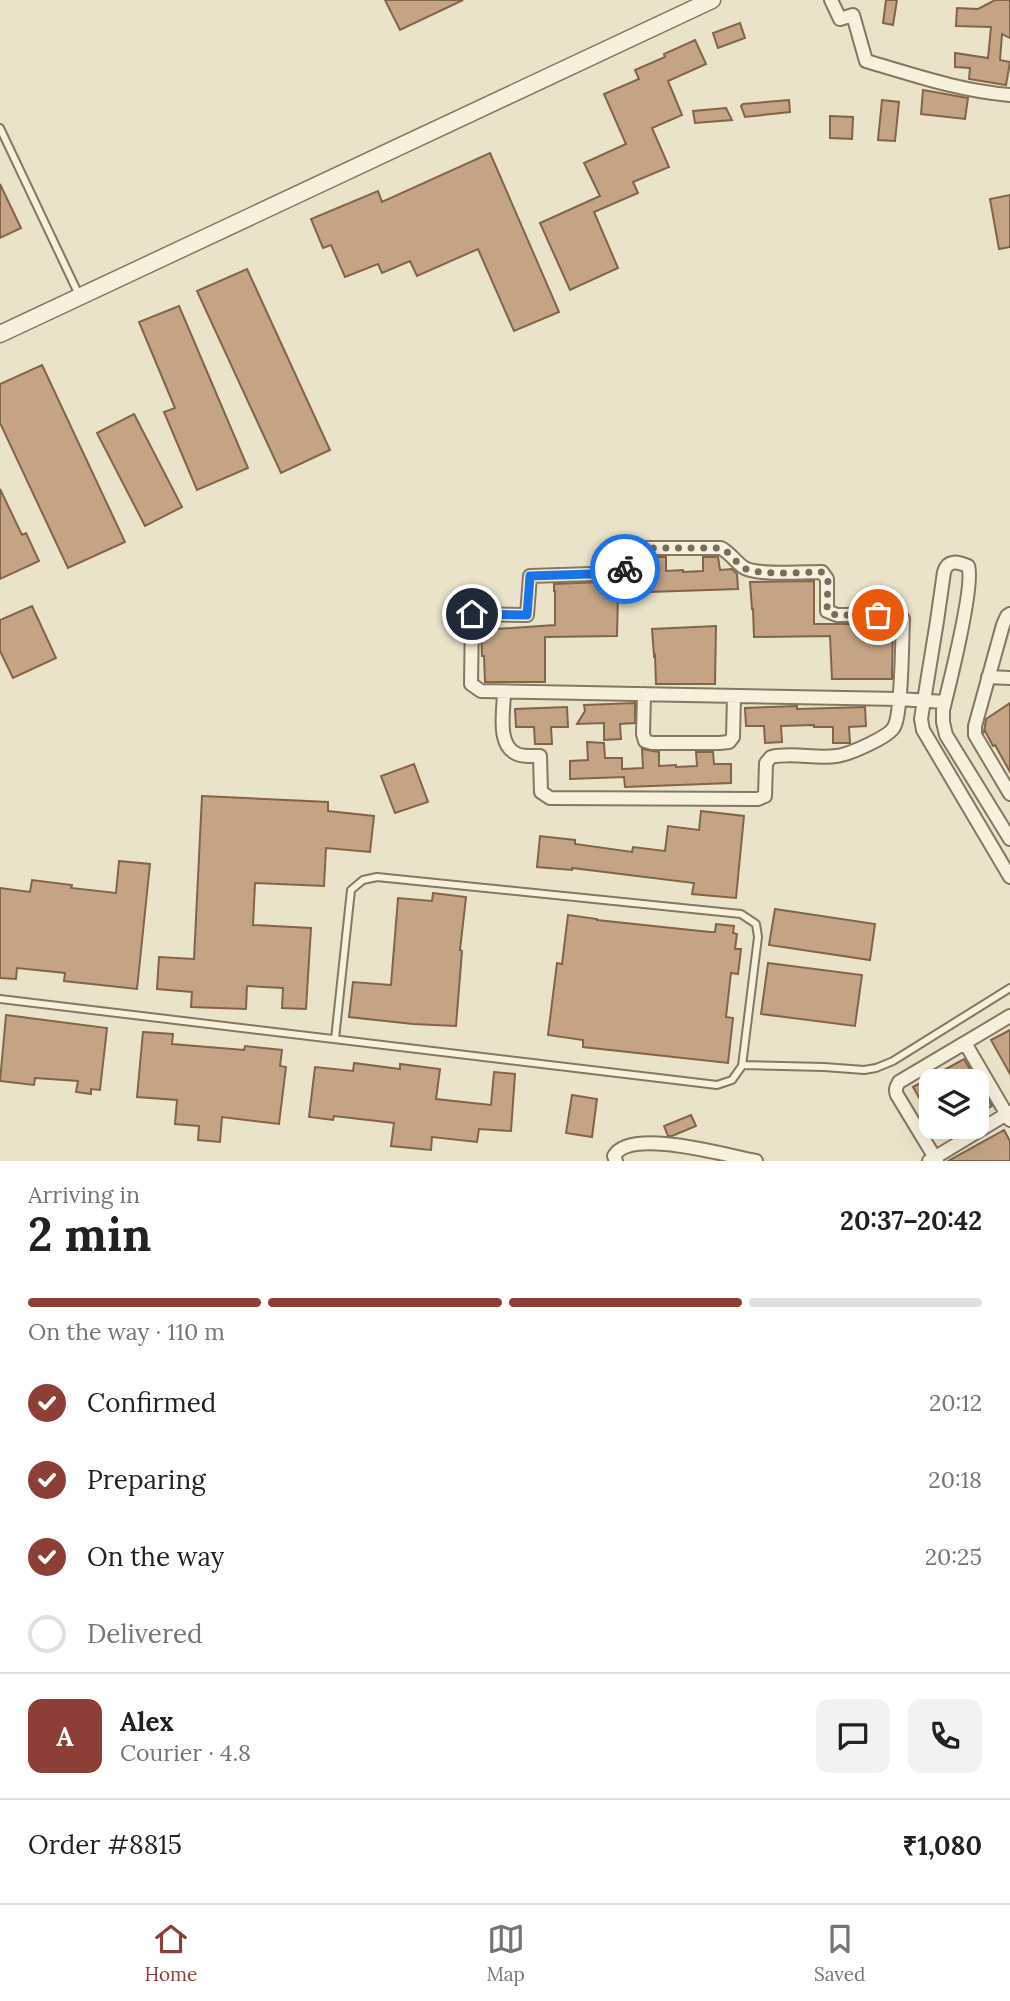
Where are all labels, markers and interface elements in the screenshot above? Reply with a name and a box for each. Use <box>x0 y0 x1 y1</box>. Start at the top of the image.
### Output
courier <box>590 534 660 604</box>
icon: bike <box>606 550 644 588</box>
pin <box>442 584 502 644</box>
pin <box>848 585 908 645</box>
icon: home <box>453 595 491 633</box>
icon: bag <box>859 596 897 634</box>
map controls <box>919 1069 989 1139</box>
button: layers <box>919 1069 989 1139</box>
text: Arriving in <box>28 1180 140 1209</box>
text: 20:37–20:42 <box>840 1204 982 1237</box>
text: 2 min <box>28 1205 151 1264</box>
text: On the way · 110 m <box>28 1317 225 1346</box>
icon: check <box>28 1384 66 1422</box>
text: Confirmed <box>87 1386 216 1419</box>
text: 20:12 <box>929 1388 982 1417</box>
icon: check <box>28 1461 66 1499</box>
text: Preparing <box>87 1463 206 1496</box>
text: 20:18 <box>928 1465 982 1494</box>
icon: check <box>28 1538 66 1576</box>
text: On the way <box>87 1540 224 1573</box>
text: 20:25 <box>925 1542 982 1571</box>
text: Delivered <box>87 1617 203 1650</box>
button: chat <box>816 1699 890 1773</box>
button: phone <box>908 1699 982 1773</box>
text: Alex <box>120 1705 174 1738</box>
text: A <box>56 1720 74 1753</box>
text: Courier · 4.8 <box>120 1738 251 1767</box>
text: Order #8815 <box>28 1828 182 1861</box>
text: ₹1,080 <box>903 1829 982 1862</box>
tab: Home <box>145 1920 197 1986</box>
tab: Map <box>486 1920 525 1986</box>
tab: Saved <box>814 1920 865 1986</box>

